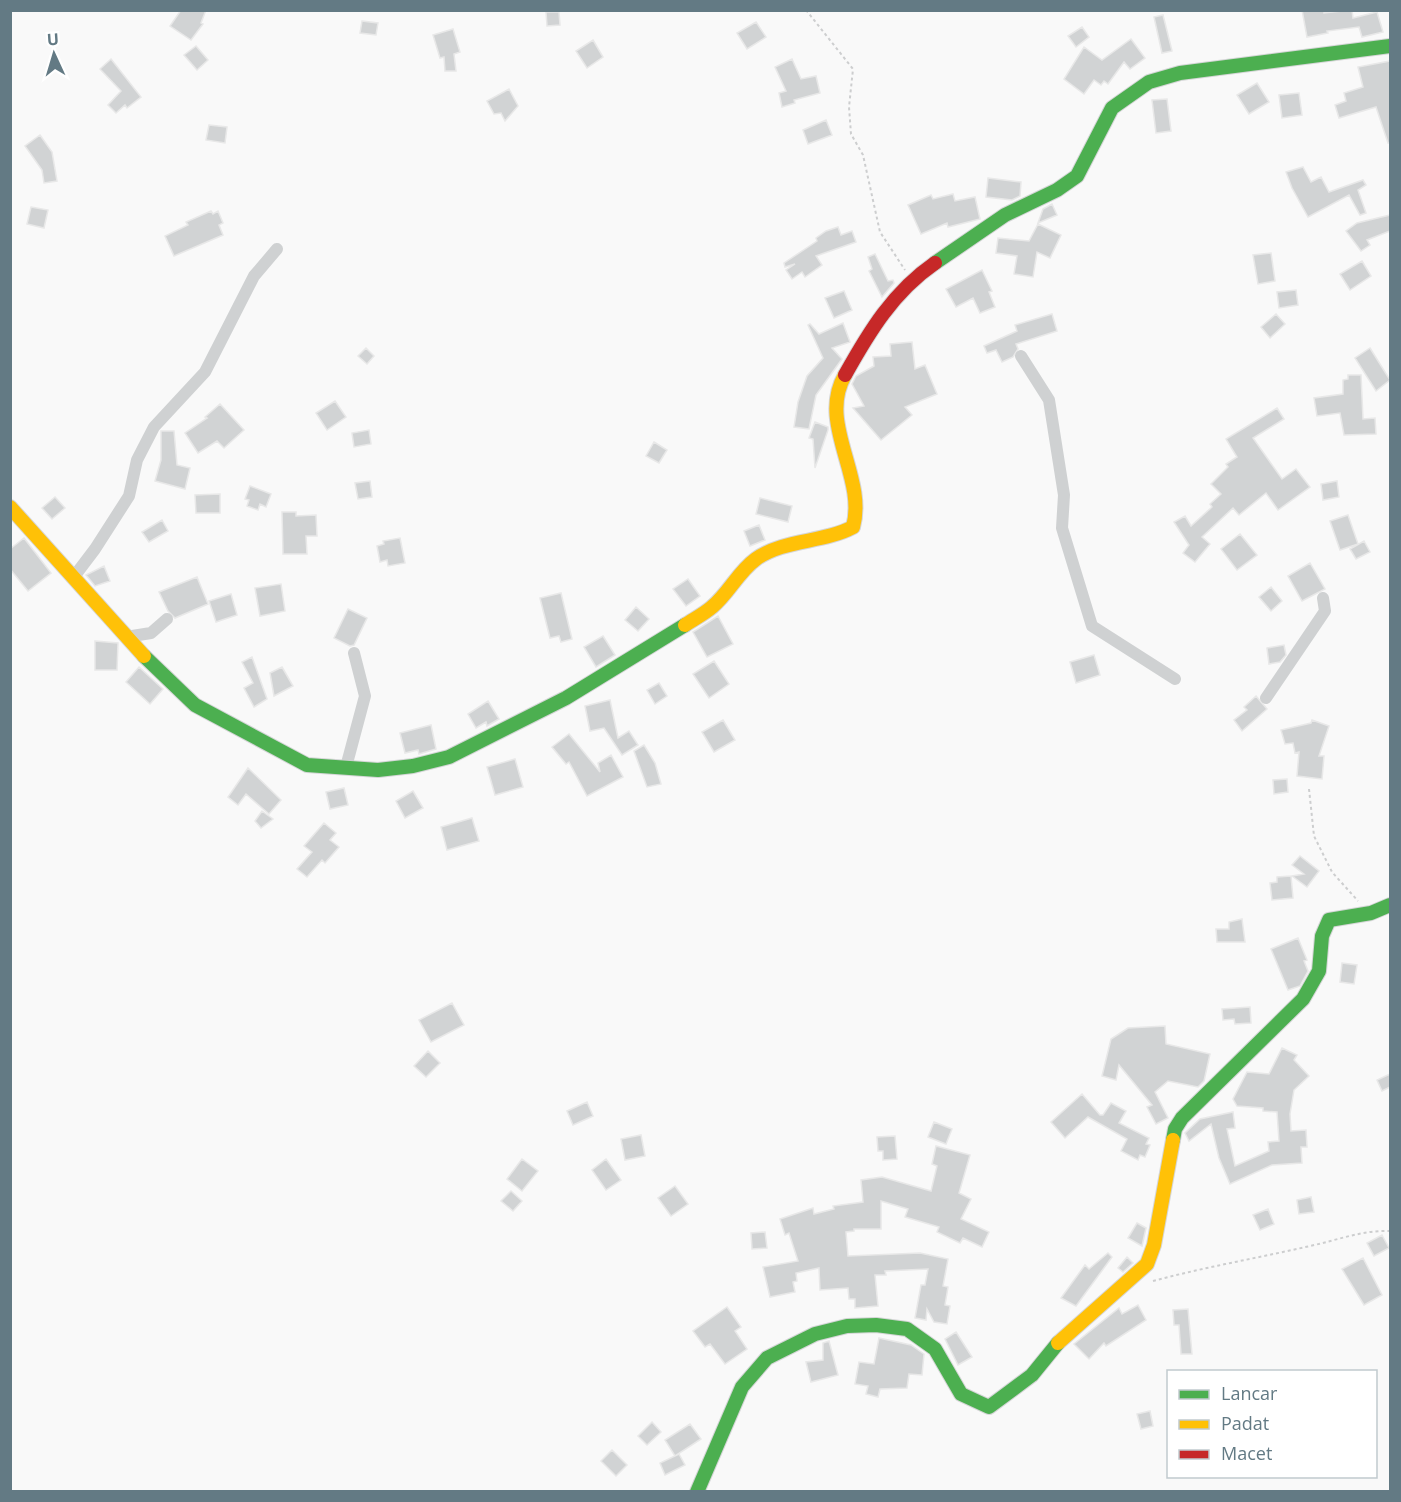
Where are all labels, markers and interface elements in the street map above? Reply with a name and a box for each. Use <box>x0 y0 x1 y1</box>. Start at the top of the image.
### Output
north arrow <box>24 24 84 84</box>
text: U <box>46 28 60 50</box>
legend <box>1167 1370 1377 1478</box>
text: Lancar <box>1221 1381 1278 1405</box>
text: Padat <box>1221 1411 1269 1435</box>
text: Macet <box>1221 1441 1272 1465</box>

